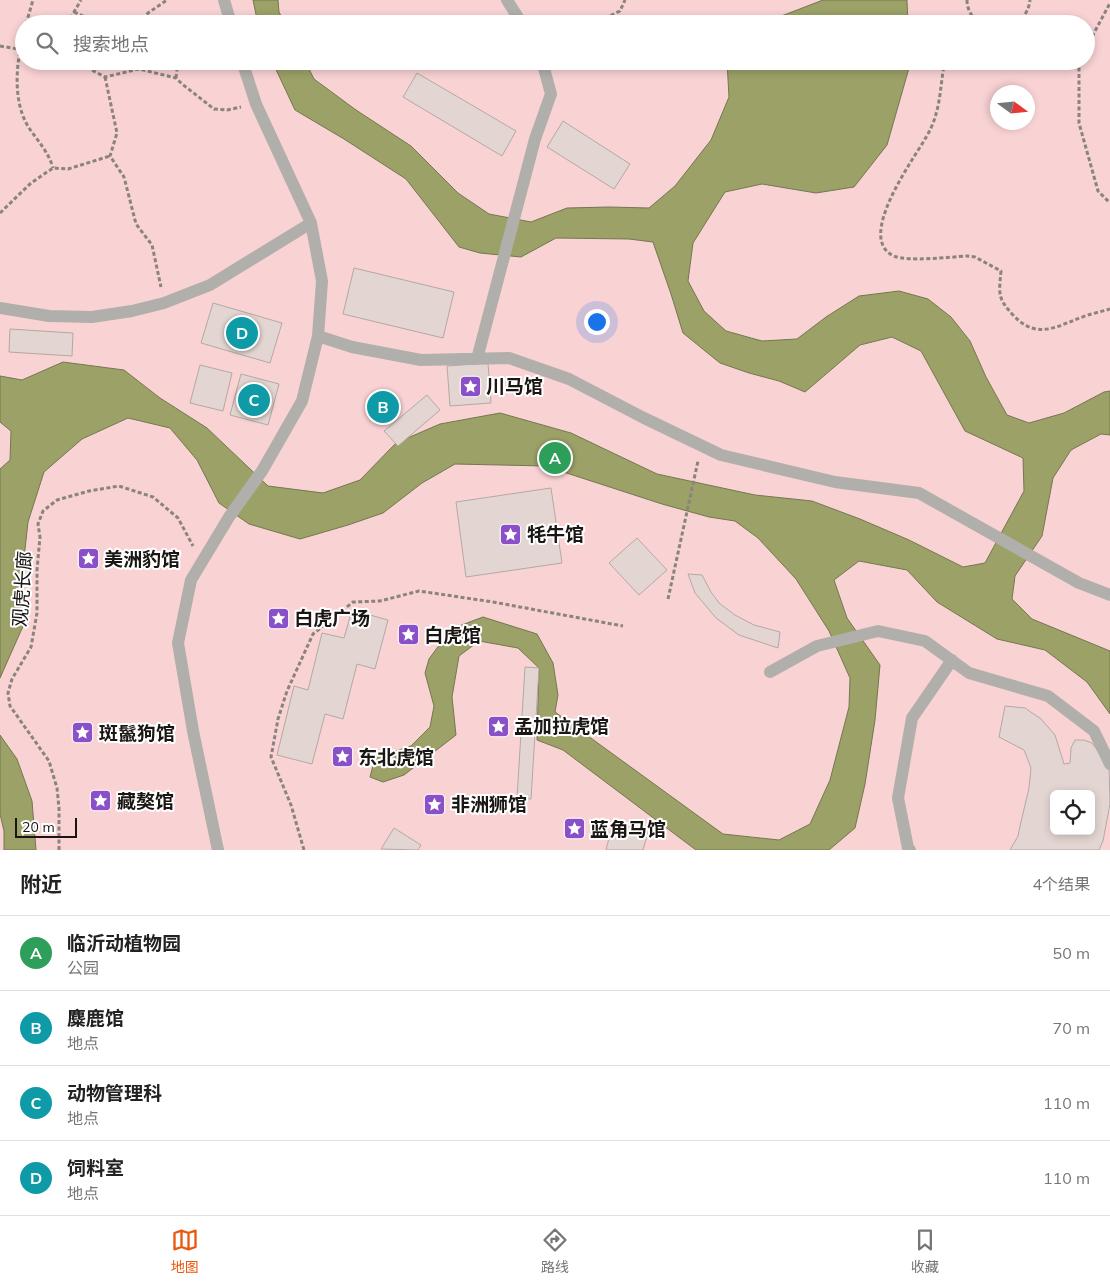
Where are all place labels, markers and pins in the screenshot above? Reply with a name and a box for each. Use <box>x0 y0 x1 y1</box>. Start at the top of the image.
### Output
pin: D <box>226 314 258 352</box>
place icon: 川马馆 <box>458 374 482 398</box>
place label: 川马馆 <box>486 374 543 398</box>
pin: C <box>238 381 270 419</box>
pin: B <box>367 388 399 426</box>
pin: A <box>539 439 571 477</box>
place icon: 牦牛馆 <box>499 522 523 546</box>
place label: 牦牛馆 <box>527 522 584 546</box>
place icon: 美洲豹馆 <box>76 547 100 571</box>
place label: 美洲豹馆 <box>104 547 180 571</box>
place icon: 白虎广场 <box>266 606 290 630</box>
place label: 白虎广场 <box>294 606 370 630</box>
place icon: 白虎馆 <box>396 623 420 647</box>
place label: 白虎馆 <box>424 623 481 647</box>
place icon: 孟加拉虎馆 <box>486 714 510 738</box>
place label: 孟加拉虎馆 <box>514 714 609 738</box>
place icon: 斑鬣狗馆 <box>71 721 95 745</box>
place label: 斑鬣狗馆 <box>99 721 175 745</box>
place icon: 东北虎馆 <box>330 745 354 769</box>
place label: 东北虎馆 <box>358 745 434 769</box>
place icon: 藏獒馆 <box>89 789 113 813</box>
place label: 藏獒馆 <box>117 789 174 813</box>
place icon: 非洲狮馆 <box>423 792 447 816</box>
place label: 非洲狮馆 <box>451 792 527 816</box>
place icon: 蓝角马馆 <box>562 817 586 841</box>
place label: 蓝角马馆 <box>590 817 666 841</box>

